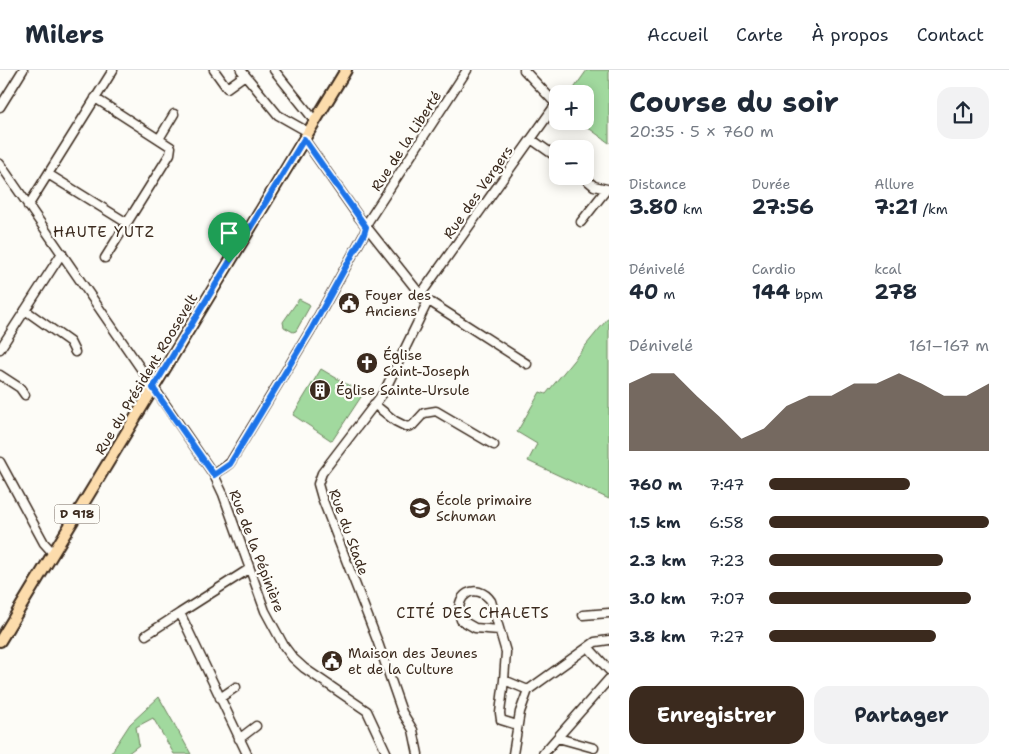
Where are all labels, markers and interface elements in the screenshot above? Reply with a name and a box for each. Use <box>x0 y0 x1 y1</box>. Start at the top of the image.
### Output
text: Milers <box>25 19 104 51</box>
text: Accueil <box>647 23 708 47</box>
text: Carte <box>736 23 783 47</box>
text: À propos <box>811 23 889 47</box>
text: Contact <box>917 23 984 47</box>
text: Course du soir <box>629 83 839 121</box>
map controls <box>549 85 594 185</box>
button: + <box>549 85 594 130</box>
street label: Rue de la Liberté <box>367 87 445 194</box>
button: share <box>937 87 989 139</box>
text: 20:35 · 5 × 760 m <box>629 121 774 142</box>
button: − <box>549 140 594 185</box>
street label: Rue des Vergers <box>439 142 517 242</box>
text: Distance <box>629 175 686 193</box>
text: Durée <box>752 175 790 193</box>
text: Allure <box>874 175 914 193</box>
text: 3.80 <box>629 193 678 221</box>
text: 27:56 <box>752 193 814 221</box>
text: 7:21 <box>874 193 918 221</box>
text: km <box>678 200 703 218</box>
text: /km <box>918 200 948 218</box>
pin <box>208 212 250 263</box>
icon: arrive <box>215 219 243 247</box>
district label: HAUTE YUTZ <box>53 222 155 242</box>
text: Dénivelé <box>629 260 685 278</box>
text: Cardio <box>752 260 796 278</box>
text: kcal <box>874 260 902 278</box>
text: 40 <box>629 278 658 306</box>
text: 144 <box>752 278 790 306</box>
text: 278 <box>874 278 917 306</box>
text: m <box>658 285 675 303</box>
text: bpm <box>790 285 823 303</box>
place label: Foyer des Anciens <box>365 286 431 320</box>
street label: Rue du Président Roosevelt <box>91 290 201 458</box>
public building icon: Foyer des Anciens <box>337 291 361 315</box>
text: Dénivelé <box>629 335 693 356</box>
text: 161–167 m <box>909 335 989 356</box>
place label: Église Saint-Joseph <box>383 346 470 380</box>
church icon: Église Saint-Joseph <box>355 351 379 375</box>
building icon: Église Sainte-Ursule <box>308 378 332 402</box>
place label: Église Sainte-Ursule <box>336 381 470 399</box>
text: 760 m <box>629 474 682 495</box>
text: 7:47 <box>709 474 744 495</box>
street label: Rue de la Pépinière <box>225 487 289 615</box>
street label: Rue du Stade <box>325 487 373 578</box>
place label: École primaire Schuman <box>436 491 532 525</box>
school or university icon: École primaire Schuman <box>408 496 432 520</box>
road number: D 918 <box>54 504 100 524</box>
text: 1.5 km <box>629 512 681 533</box>
text: 6:58 <box>709 512 744 533</box>
text: 2.3 km <box>629 550 686 571</box>
text: 7:23 <box>709 550 745 571</box>
text: 3.0 km <box>629 588 685 609</box>
text: 7:07 <box>709 588 745 609</box>
district label: CITÉ DES CHALETS <box>396 602 550 623</box>
text: 3.8 km <box>629 626 686 647</box>
text: 7:27 <box>709 626 744 647</box>
place label: Maison des Jeunes et de la Culture <box>348 644 478 678</box>
public building icon: Maison des Jeunes et de la Culture <box>320 649 344 673</box>
button: Enregistrer <box>629 686 804 744</box>
button: Partager <box>814 686 989 744</box>

